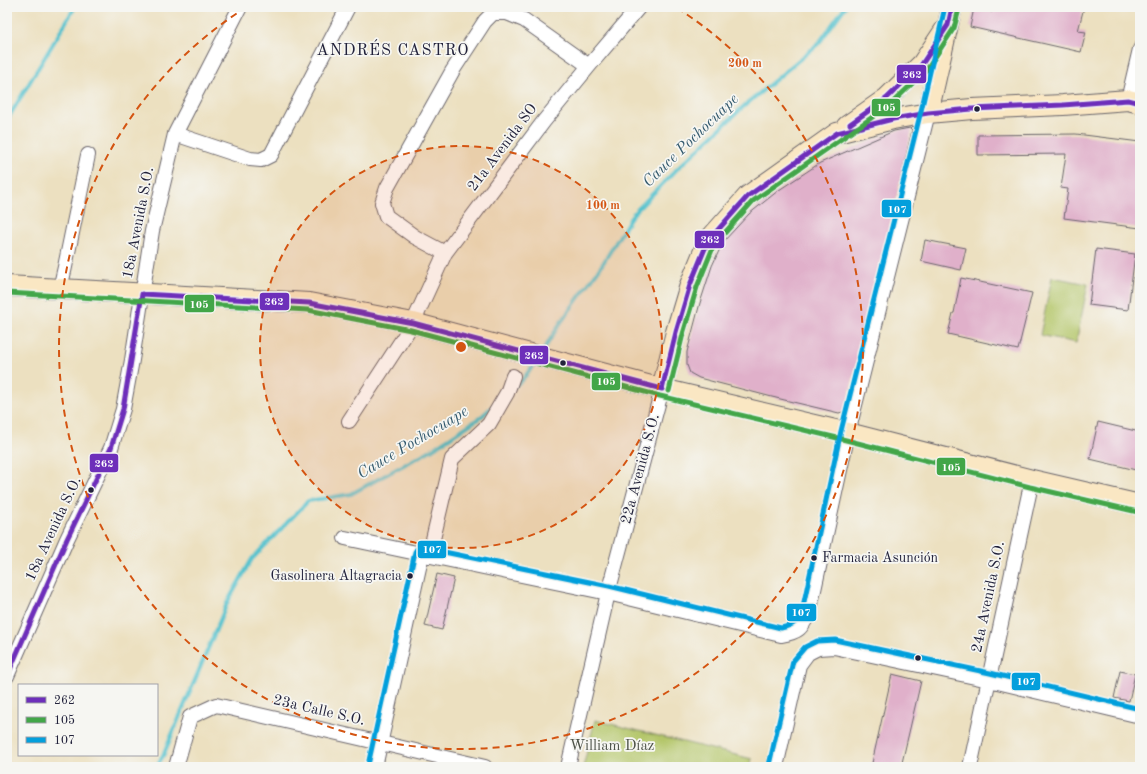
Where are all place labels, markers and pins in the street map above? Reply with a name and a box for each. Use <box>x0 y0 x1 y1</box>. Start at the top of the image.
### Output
unlabelled marker <box>972 104 982 114</box>
centre of rings <box>454 340 468 354</box>
unlabelled marker <box>558 358 568 368</box>
unlabelled marker <box>86 485 96 495</box>
place label: Farmacia Asunción <box>822 551 939 565</box>
marker: Farmacia Asunción <box>809 553 819 563</box>
place label: Gasolinera Altagracia <box>271 569 402 583</box>
marker: Gasolinera Altagracia <box>405 571 415 581</box>
unlabelled marker <box>913 653 923 663</box>

